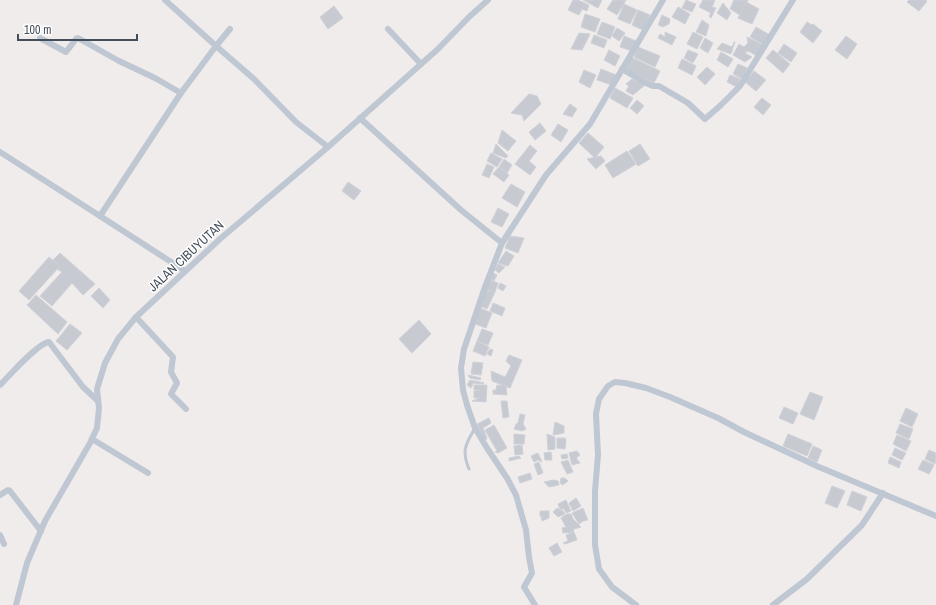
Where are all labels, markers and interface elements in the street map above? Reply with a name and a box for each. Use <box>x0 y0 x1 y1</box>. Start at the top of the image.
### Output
scale bar <box>18 16 137 42</box>
text: 100 m <box>24 22 51 38</box>
street label: JALAN CIBUYUTAN <box>145 217 227 295</box>

